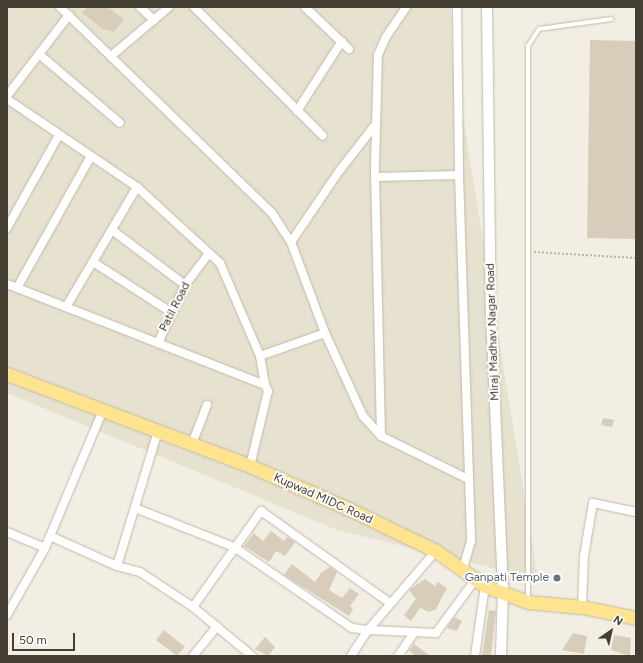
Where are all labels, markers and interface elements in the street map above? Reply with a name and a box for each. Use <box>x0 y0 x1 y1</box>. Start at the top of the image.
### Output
street label: Miraj Madhav Nagar Road <box>483 263 503 401</box>
street label: Patil Road <box>156 280 194 334</box>
street label: Kupwad MIDC Road <box>271 471 375 527</box>
place label: Ganpati Temple <box>465 571 549 585</box>
marker: Ganpati Temple <box>552 573 562 583</box>
north arrow <box>591 611 631 651</box>
text: N <box>611 613 625 628</box>
scale bar <box>14 625 77 651</box>
text: 50 m <box>19 633 47 647</box>

